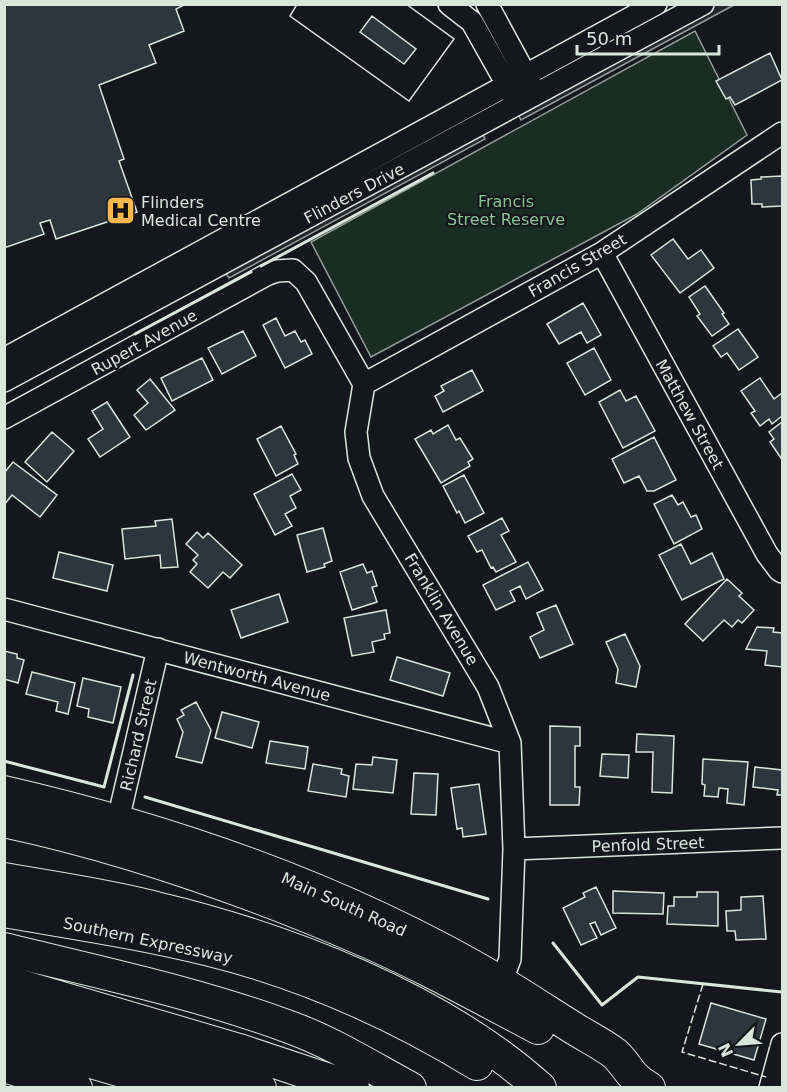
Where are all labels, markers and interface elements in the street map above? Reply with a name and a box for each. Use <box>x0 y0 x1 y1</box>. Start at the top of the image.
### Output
scale bar <box>577 18 720 56</box>
text: 50 m <box>586 28 632 49</box>
street label: Flinders Drive <box>301 159 408 228</box>
park label: Francis Street Reserve <box>447 192 565 229</box>
place label: Flinders Medical Centre <box>141 193 261 230</box>
hospital icon: Flinders Medical Centre <box>104 195 136 227</box>
street label: Francis Street <box>525 230 630 301</box>
street label: Rupert Avenue <box>88 306 200 379</box>
street label: Matthew Street <box>651 356 728 473</box>
street label: Franklin Avenue <box>401 550 483 669</box>
street label: Wentworth Avenue <box>181 648 333 705</box>
street label: Richard Street <box>116 677 161 793</box>
street label: Penfold Street <box>591 833 705 856</box>
street label: Main South Road <box>278 868 409 941</box>
street label: Southern Expressway <box>61 913 234 968</box>
north arrow <box>709 1014 769 1074</box>
text: N <box>714 1040 737 1060</box>

